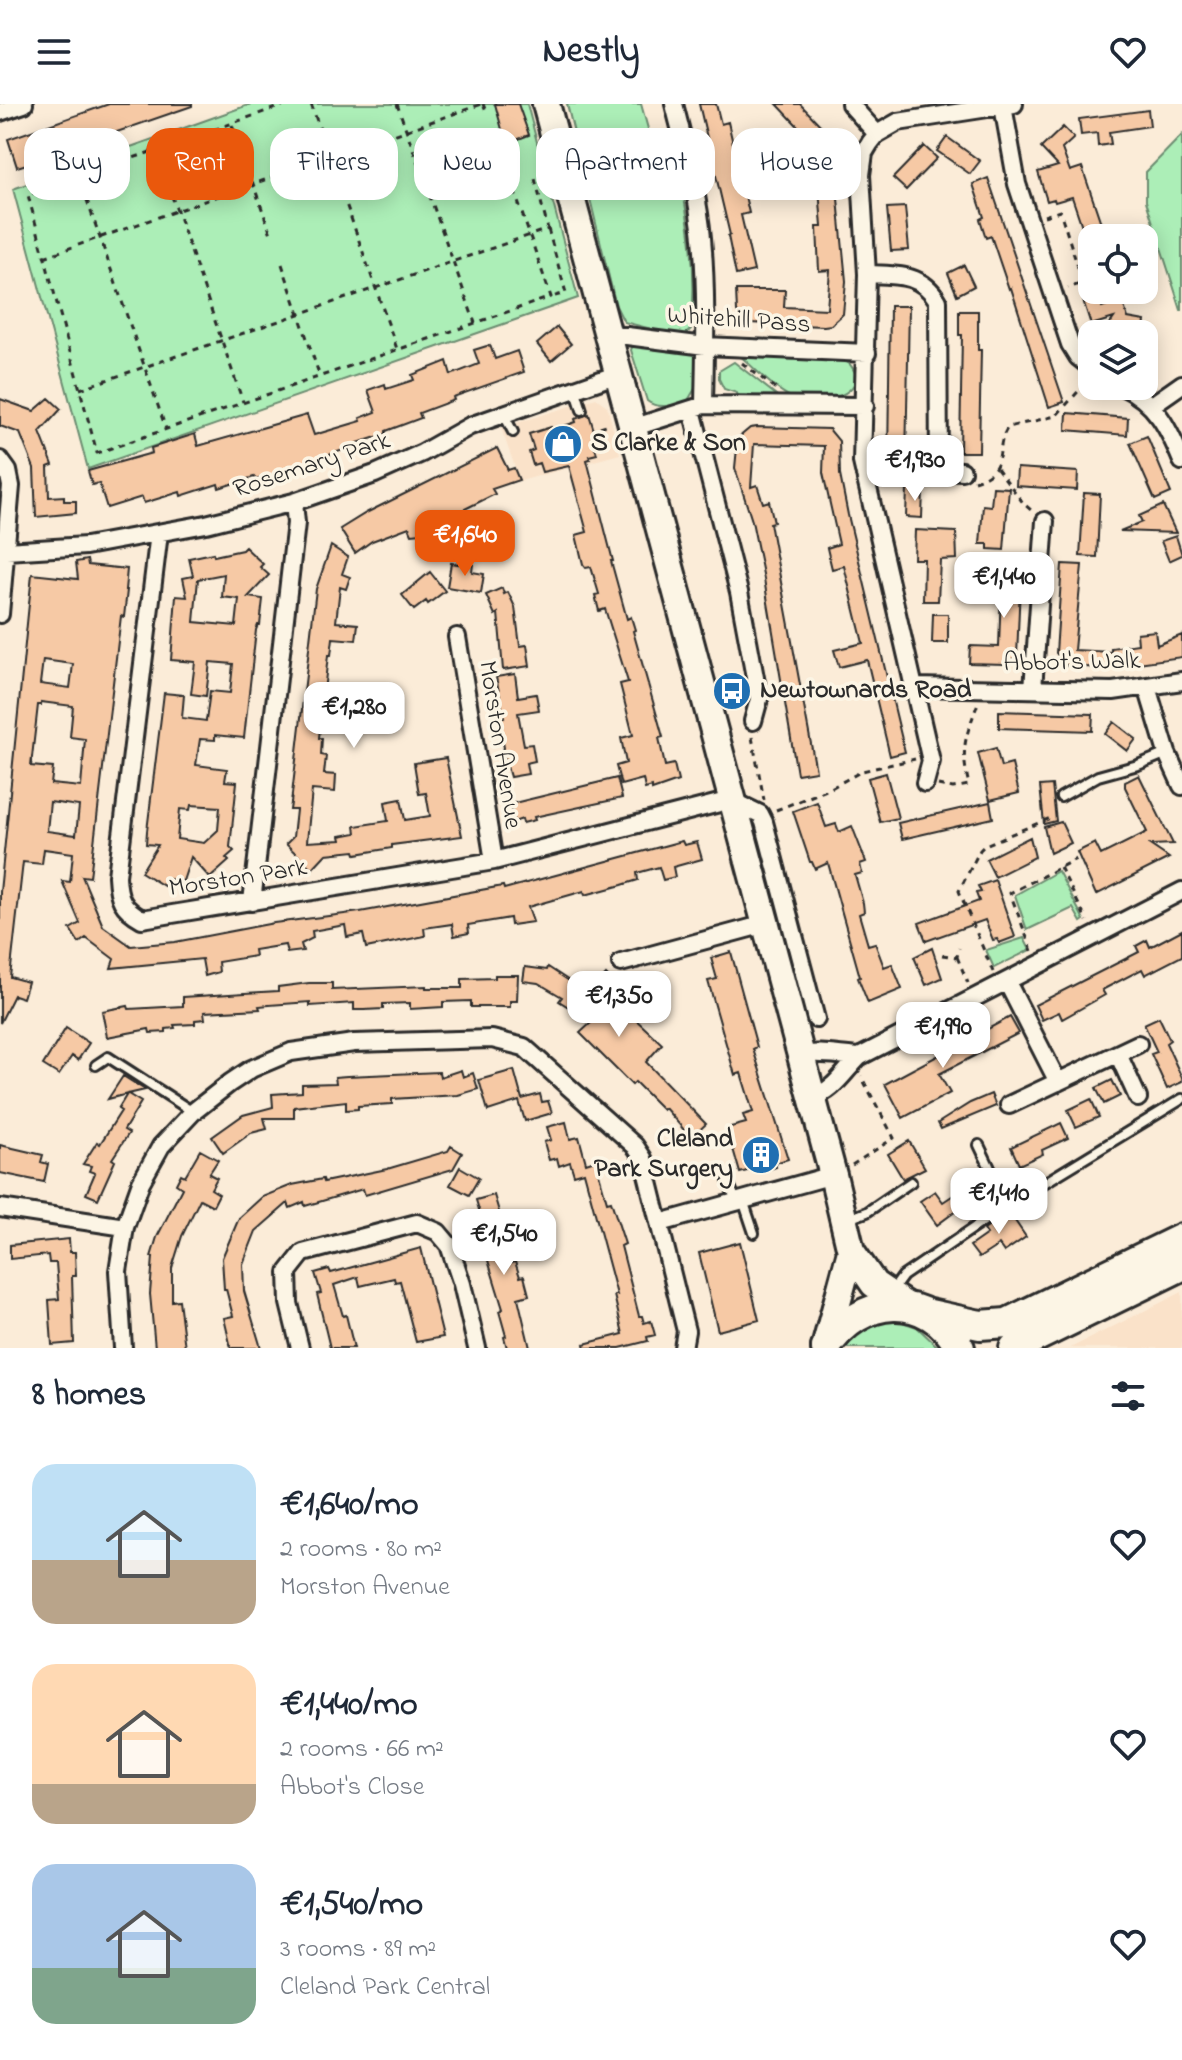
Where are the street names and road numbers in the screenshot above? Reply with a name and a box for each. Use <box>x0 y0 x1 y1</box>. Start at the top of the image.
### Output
street label: Whitehill Pass <box>666 297 812 345</box>
street label: Rosemary Park <box>229 423 396 509</box>
street label: Abbot's Walk <box>1003 643 1142 683</box>
street label: Morston Avenue <box>467 658 531 832</box>
street label: Morston Park <box>166 849 310 909</box>

